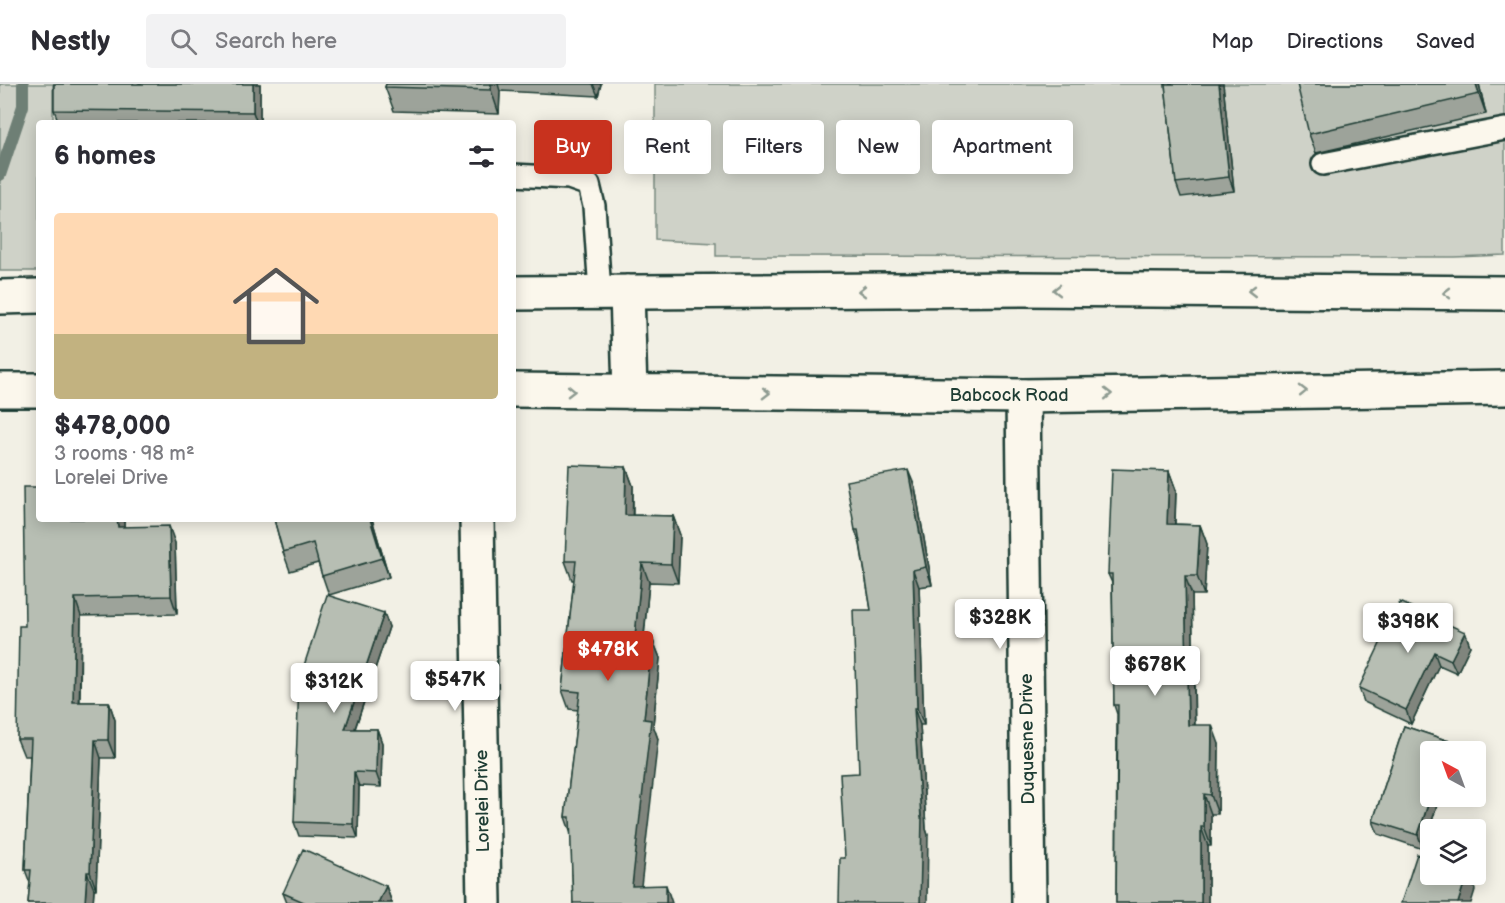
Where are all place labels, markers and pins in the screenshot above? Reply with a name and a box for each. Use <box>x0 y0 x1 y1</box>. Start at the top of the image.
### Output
pin: $328K <box>958 599 1042 650</box>
pin: $398K <box>1366 603 1450 654</box>
pin: $478K <box>566 631 650 682</box>
pin: $678K <box>1113 646 1197 697</box>
pin: $547K <box>413 661 497 712</box>
pin: $312K <box>292 663 376 714</box>

